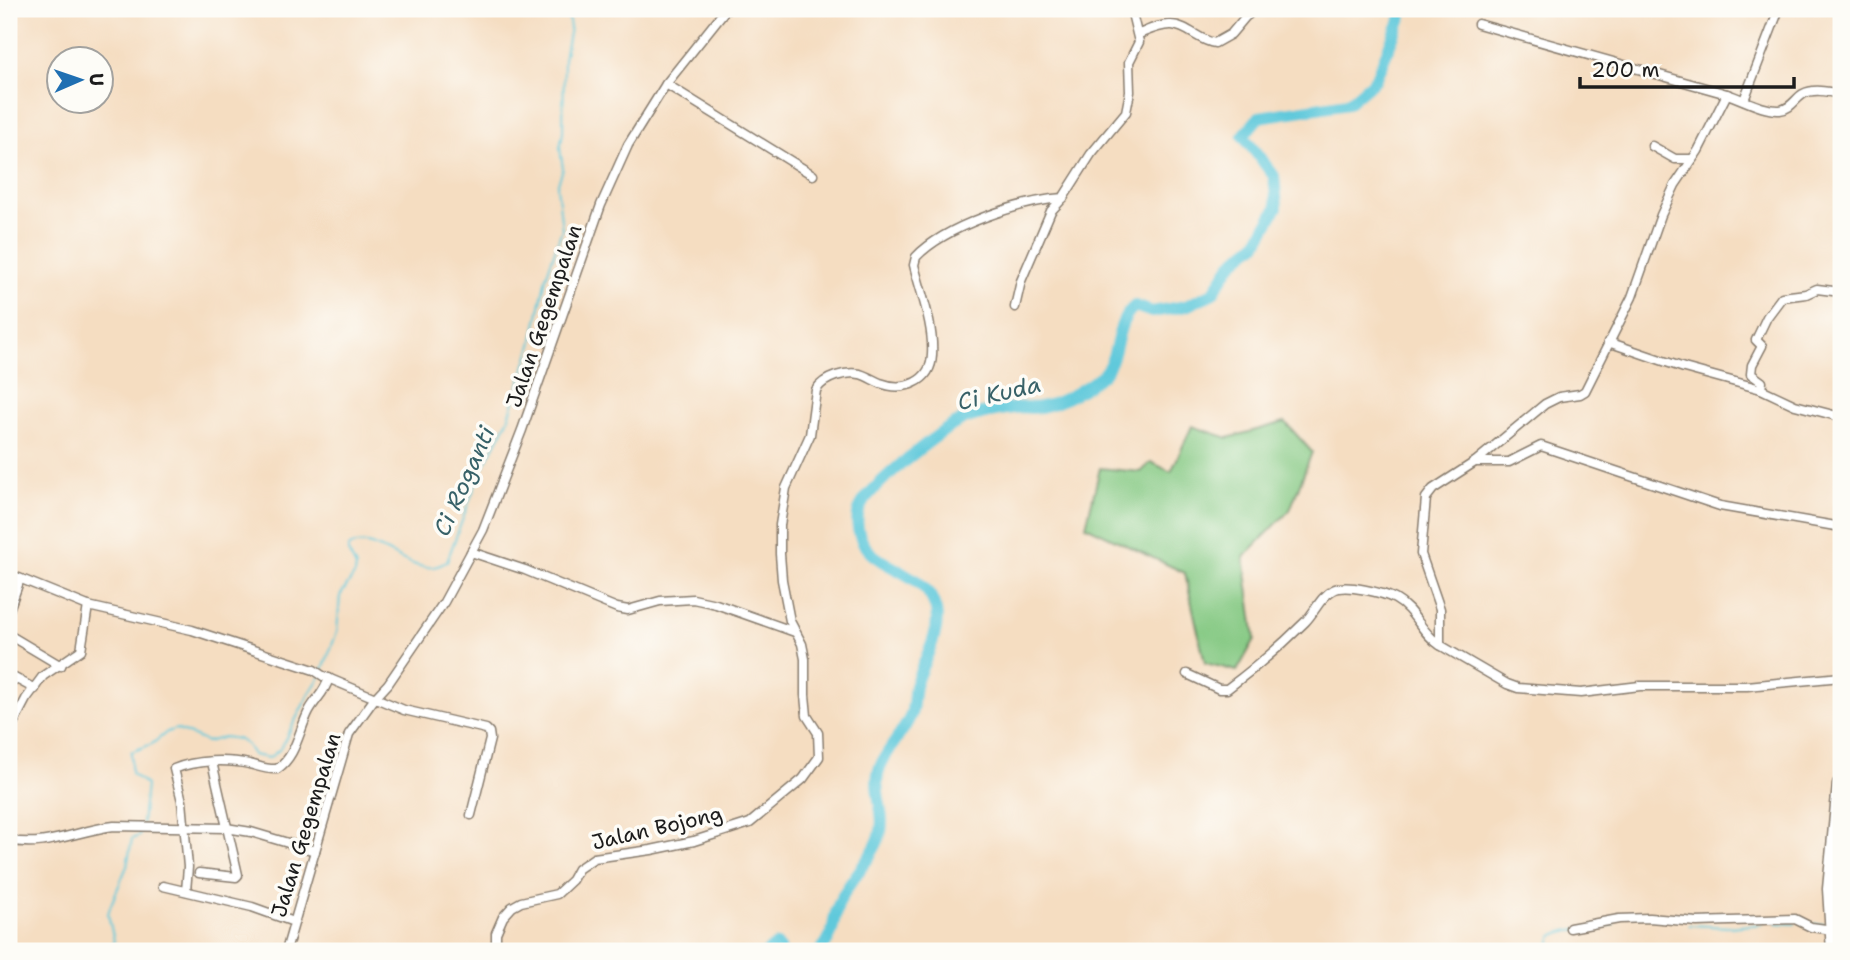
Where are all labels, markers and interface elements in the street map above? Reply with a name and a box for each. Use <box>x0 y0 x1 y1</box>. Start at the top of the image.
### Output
north arrow <box>46 46 116 116</box>
scale bar <box>1580 46 1794 90</box>
text: 200 m <box>1591 56 1660 84</box>
text: U <box>84 72 109 86</box>
street label: Jalan Gegempalan <box>500 221 588 411</box>
water label: Ci Kuda <box>954 369 1044 417</box>
water label: Ci Roganti <box>426 421 502 541</box>
street label: Jalan Gegempalan <box>265 729 347 921</box>
street label: Jalan Bojong <box>589 799 725 857</box>

